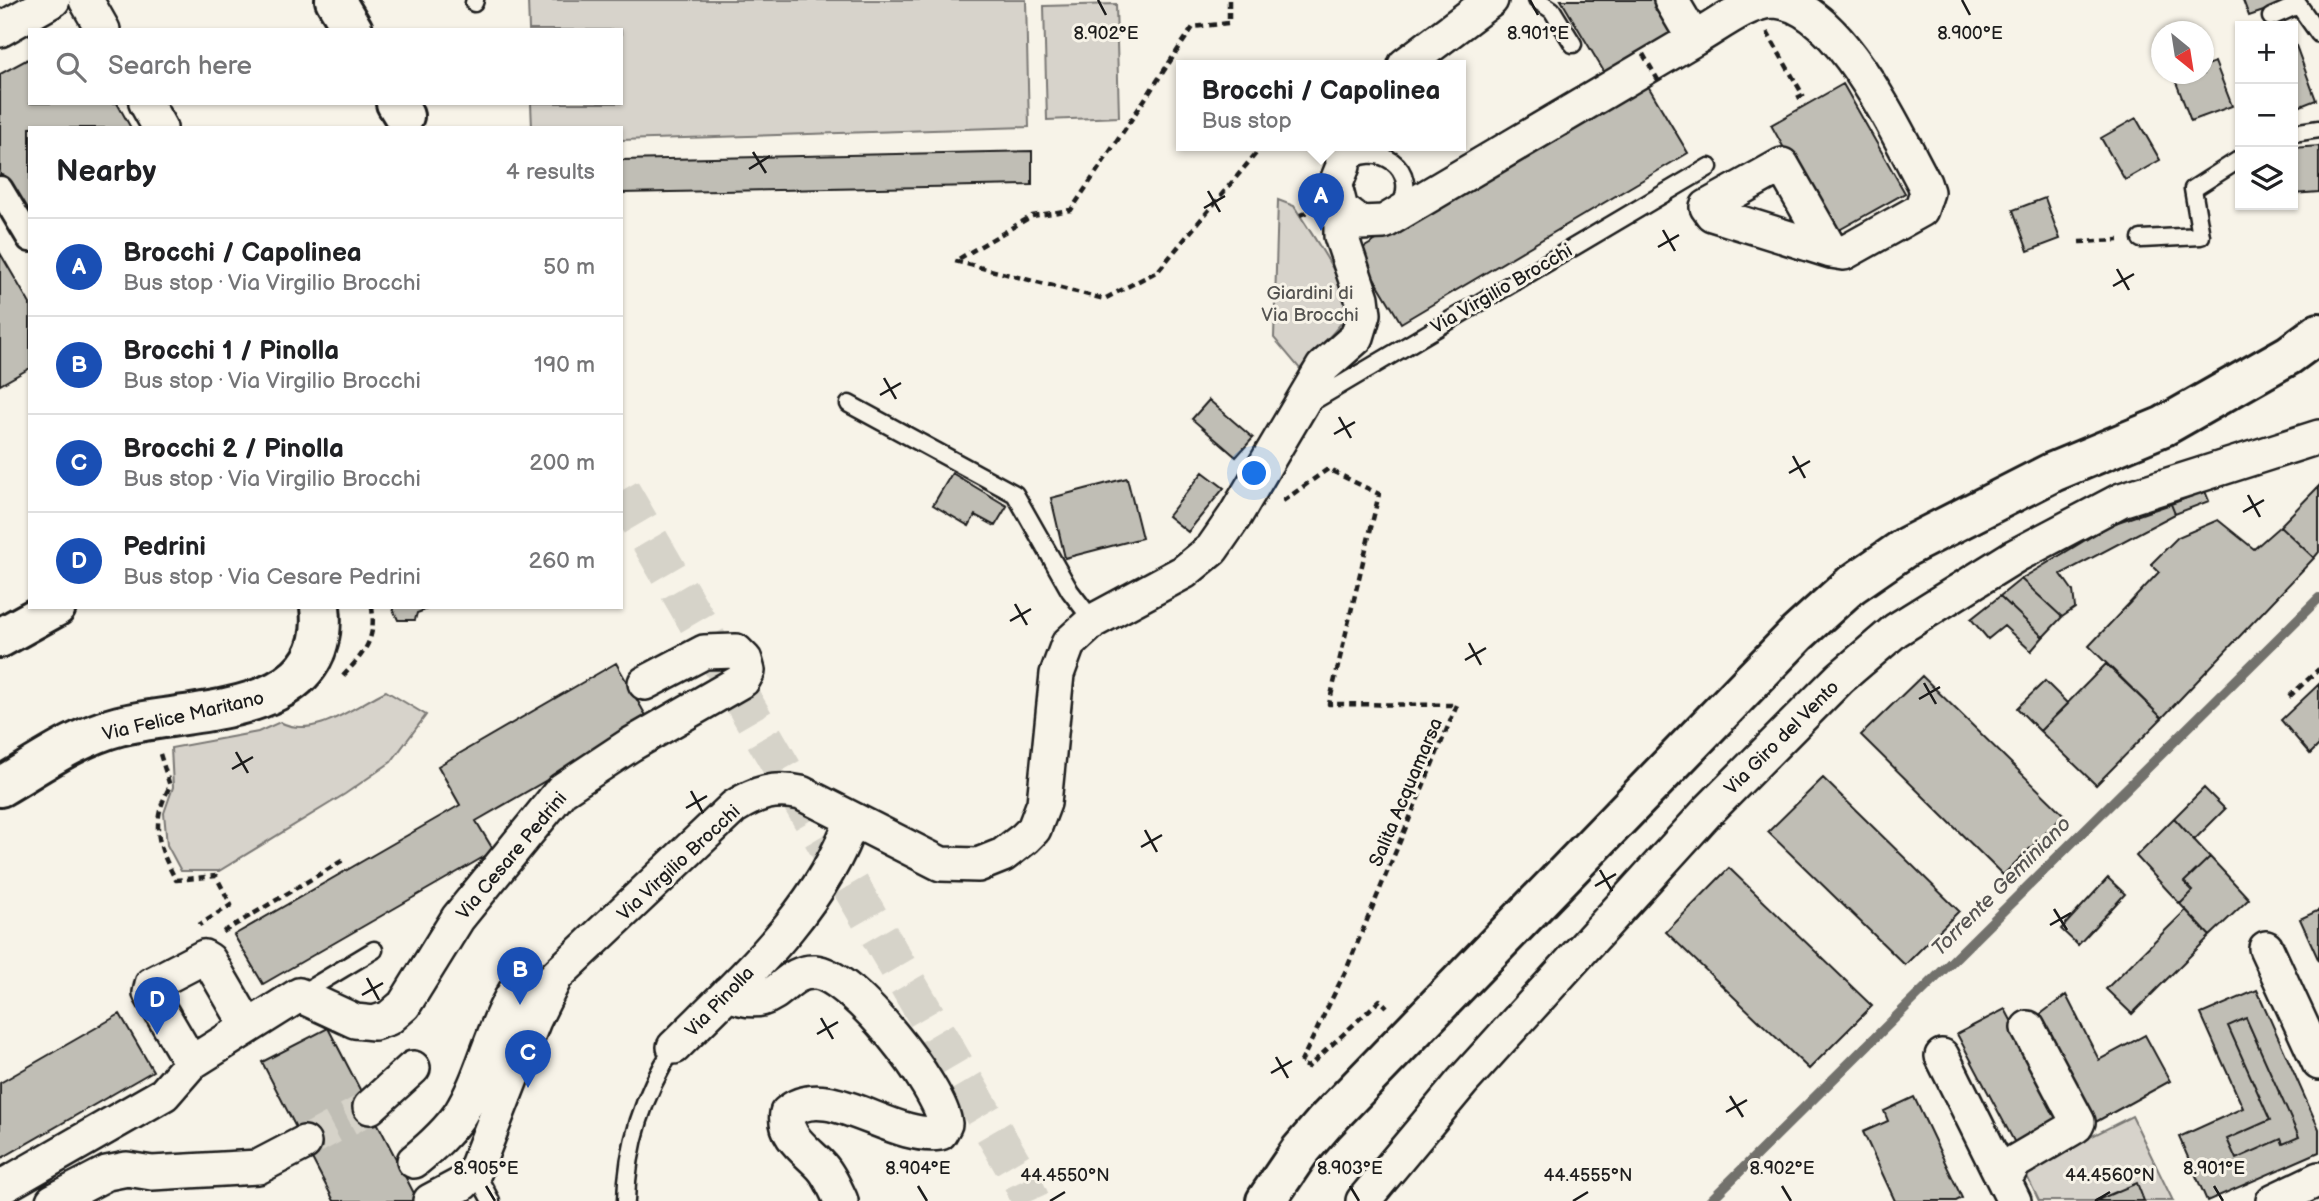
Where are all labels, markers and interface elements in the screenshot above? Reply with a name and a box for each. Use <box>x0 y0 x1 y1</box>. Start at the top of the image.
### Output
north arrow <box>2151 21 2214 84</box>
map controls <box>2235 21 2298 210</box>
button: + <box>2235 21 2298 84</box>
text: 8.902°E <box>1073 23 1139 44</box>
text: 8.901°E <box>1507 23 1569 44</box>
text: 8.900°E <box>1937 23 2003 44</box>
search box <box>28 28 623 105</box>
icon: search <box>52 48 90 86</box>
text: Search here <box>108 51 252 82</box>
popup <box>1176 60 1466 151</box>
text: Brocchi / Capolinea <box>1202 76 1440 107</box>
button: − <box>2235 84 2298 147</box>
text: Bus stop <box>1202 107 1292 135</box>
button: layers <box>2235 147 2298 210</box>
text: Nearby <box>56 154 156 190</box>
text: 4 results <box>506 158 595 186</box>
pin: A <box>1298 173 1344 231</box>
text: Brocchi / Capolinea <box>123 238 362 269</box>
street label: Via Virgilio Brocchi <box>1427 239 1577 339</box>
text: A <box>72 253 86 281</box>
text: 50 m <box>543 253 595 281</box>
text: Bus stop · Via Virgilio Brocchi <box>123 269 421 297</box>
park label: Giardini di Via Brocchi <box>1261 282 1359 327</box>
text: Brocchi 1 / Pinolla <box>123 336 339 367</box>
text: B <box>71 351 87 379</box>
text: 190 m <box>534 351 595 379</box>
text: Bus stop · Via Virgilio Brocchi <box>123 367 421 395</box>
text: Brocchi 2 / Pinolla <box>123 434 344 465</box>
text: C <box>71 449 87 477</box>
text: 200 m <box>529 449 595 477</box>
your location <box>1237 456 1271 490</box>
text: Bus stop · Via Virgilio Brocchi <box>123 465 421 493</box>
text: Pedrini <box>123 532 206 563</box>
text: D <box>71 547 87 575</box>
text: 260 m <box>529 547 595 575</box>
text: Bus stop · Via Cesare Pedrini <box>123 563 421 591</box>
street label: Via Giro del Vento <box>1720 676 1844 800</box>
street label: Via Felice Maritano <box>100 687 266 746</box>
street label: Salita Acquamarsa <box>1365 715 1448 870</box>
street label: Via Cesare Pedrini <box>452 787 572 925</box>
street label: Via Virgilio Brocchi <box>613 800 745 926</box>
water label: Torrente Geminiano <box>1926 811 2076 961</box>
pin: B <box>497 947 543 1005</box>
street label: Via Pinolla <box>681 962 759 1042</box>
pin: D <box>134 977 180 1035</box>
pin: C <box>505 1030 551 1088</box>
text: 8.905°E <box>453 1158 519 1179</box>
text: 8.904°E <box>885 1158 951 1179</box>
text: 8.903°E <box>1317 1158 1383 1179</box>
text: 8.902°E <box>1749 1158 1815 1179</box>
text: 8.901°E <box>2183 1158 2245 1179</box>
text: 44.4550°N <box>1020 1165 1110 1186</box>
text: 44.4555°N <box>1544 1165 1633 1186</box>
text: 44.4560°N <box>2065 1165 2155 1186</box>

